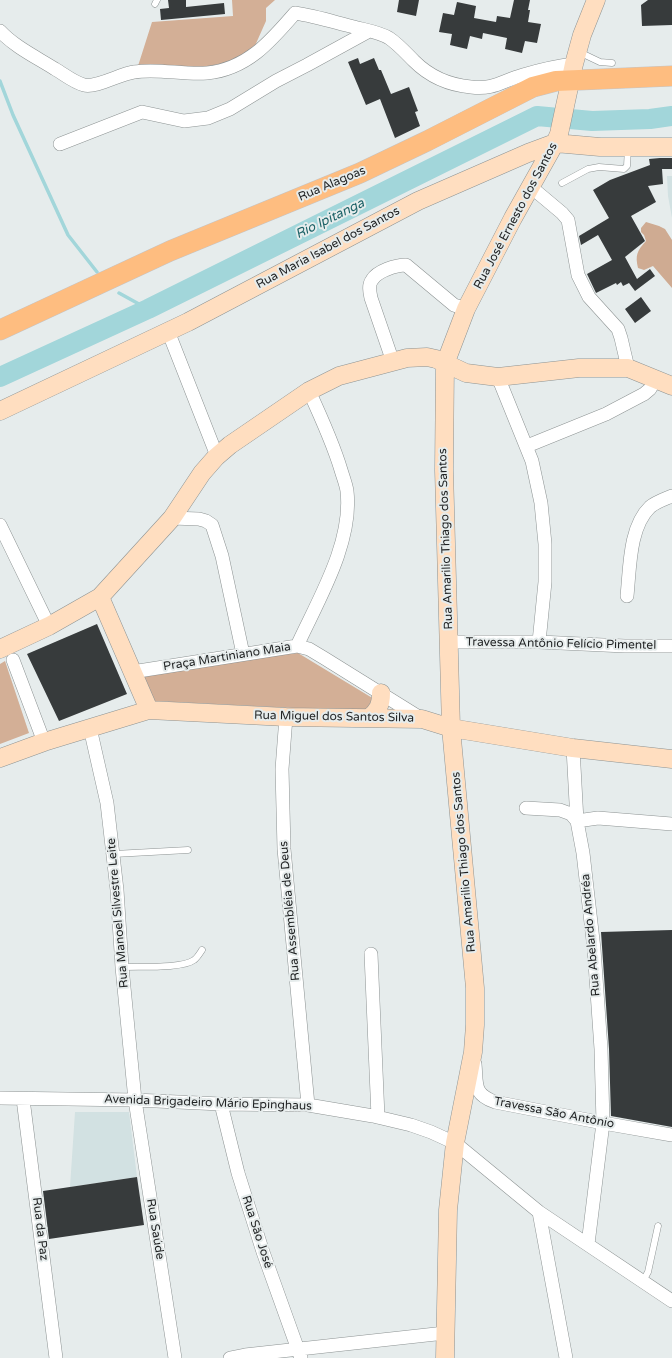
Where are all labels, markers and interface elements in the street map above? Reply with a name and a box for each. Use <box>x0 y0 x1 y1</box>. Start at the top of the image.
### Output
street label: Rua José Ernesto dos Santos <box>471 140 561 292</box>
street label: Rua Alagoas <box>296 163 368 205</box>
water label: Rio Ipitanga <box>293 196 367 242</box>
street label: Rua Maria Isabel dos Santos <box>254 204 402 292</box>
street label: Rua Amarilio Thiago dos Santos <box>436 448 456 630</box>
street label: Travessa Antônio Felício Pimentel <box>466 635 656 653</box>
street label: Praça Martiniano Maia <box>162 640 292 674</box>
street label: Rua Miguel dos Santos Silva <box>254 708 414 726</box>
street label: Rua Amarilio Thiago dos Santos <box>449 771 479 953</box>
street label: Rua Manoel Silvestre Leite <box>104 837 132 989</box>
street label: Rua Assembléia de Deus <box>277 840 303 982</box>
street label: Rua Abelardo Andréa <box>578 873 604 997</box>
street label: Avenida Brigadeiro Mário Epinghaus <box>104 1092 312 1114</box>
street label: Travessa São Antônio <box>493 1094 615 1132</box>
street label: Rua São José <box>238 1194 276 1270</box>
street label: Rua da Paz <box>29 1197 51 1261</box>
street label: Rua Saúde <box>143 1198 167 1260</box>

